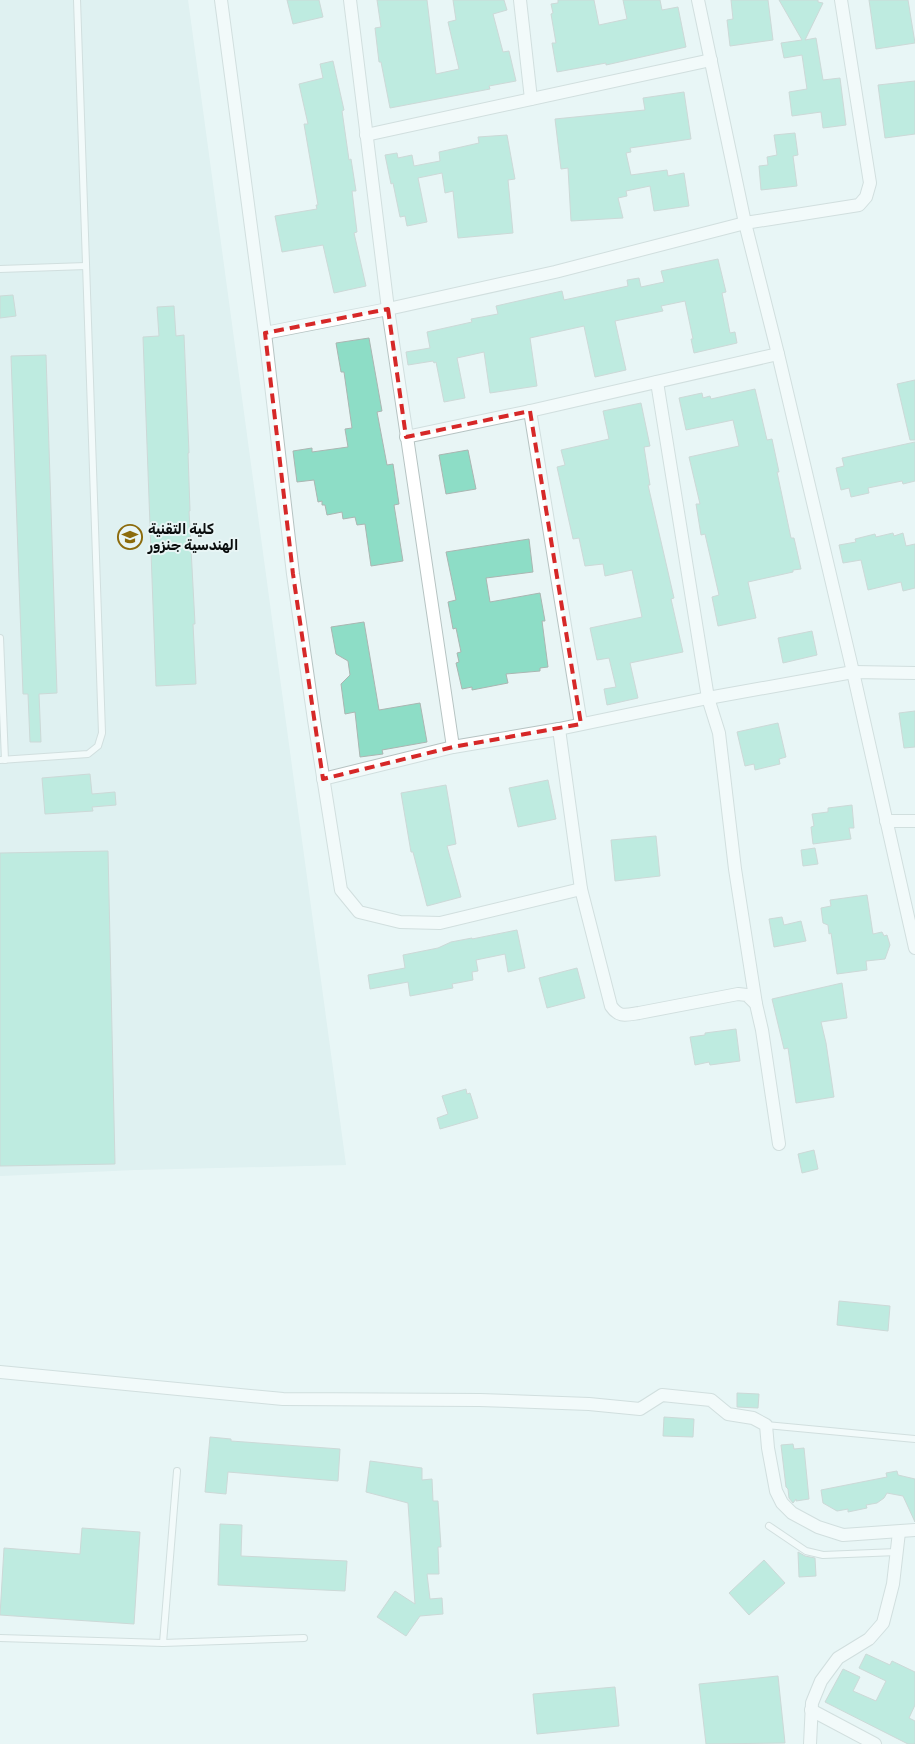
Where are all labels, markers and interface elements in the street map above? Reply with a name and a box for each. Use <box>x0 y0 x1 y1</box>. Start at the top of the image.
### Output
place label: كلية التقنية الهندسية جنزور <box>147 521 238 554</box>
school or university icon: كلية التقنية الهندسية جنزور <box>117 524 143 550</box>

